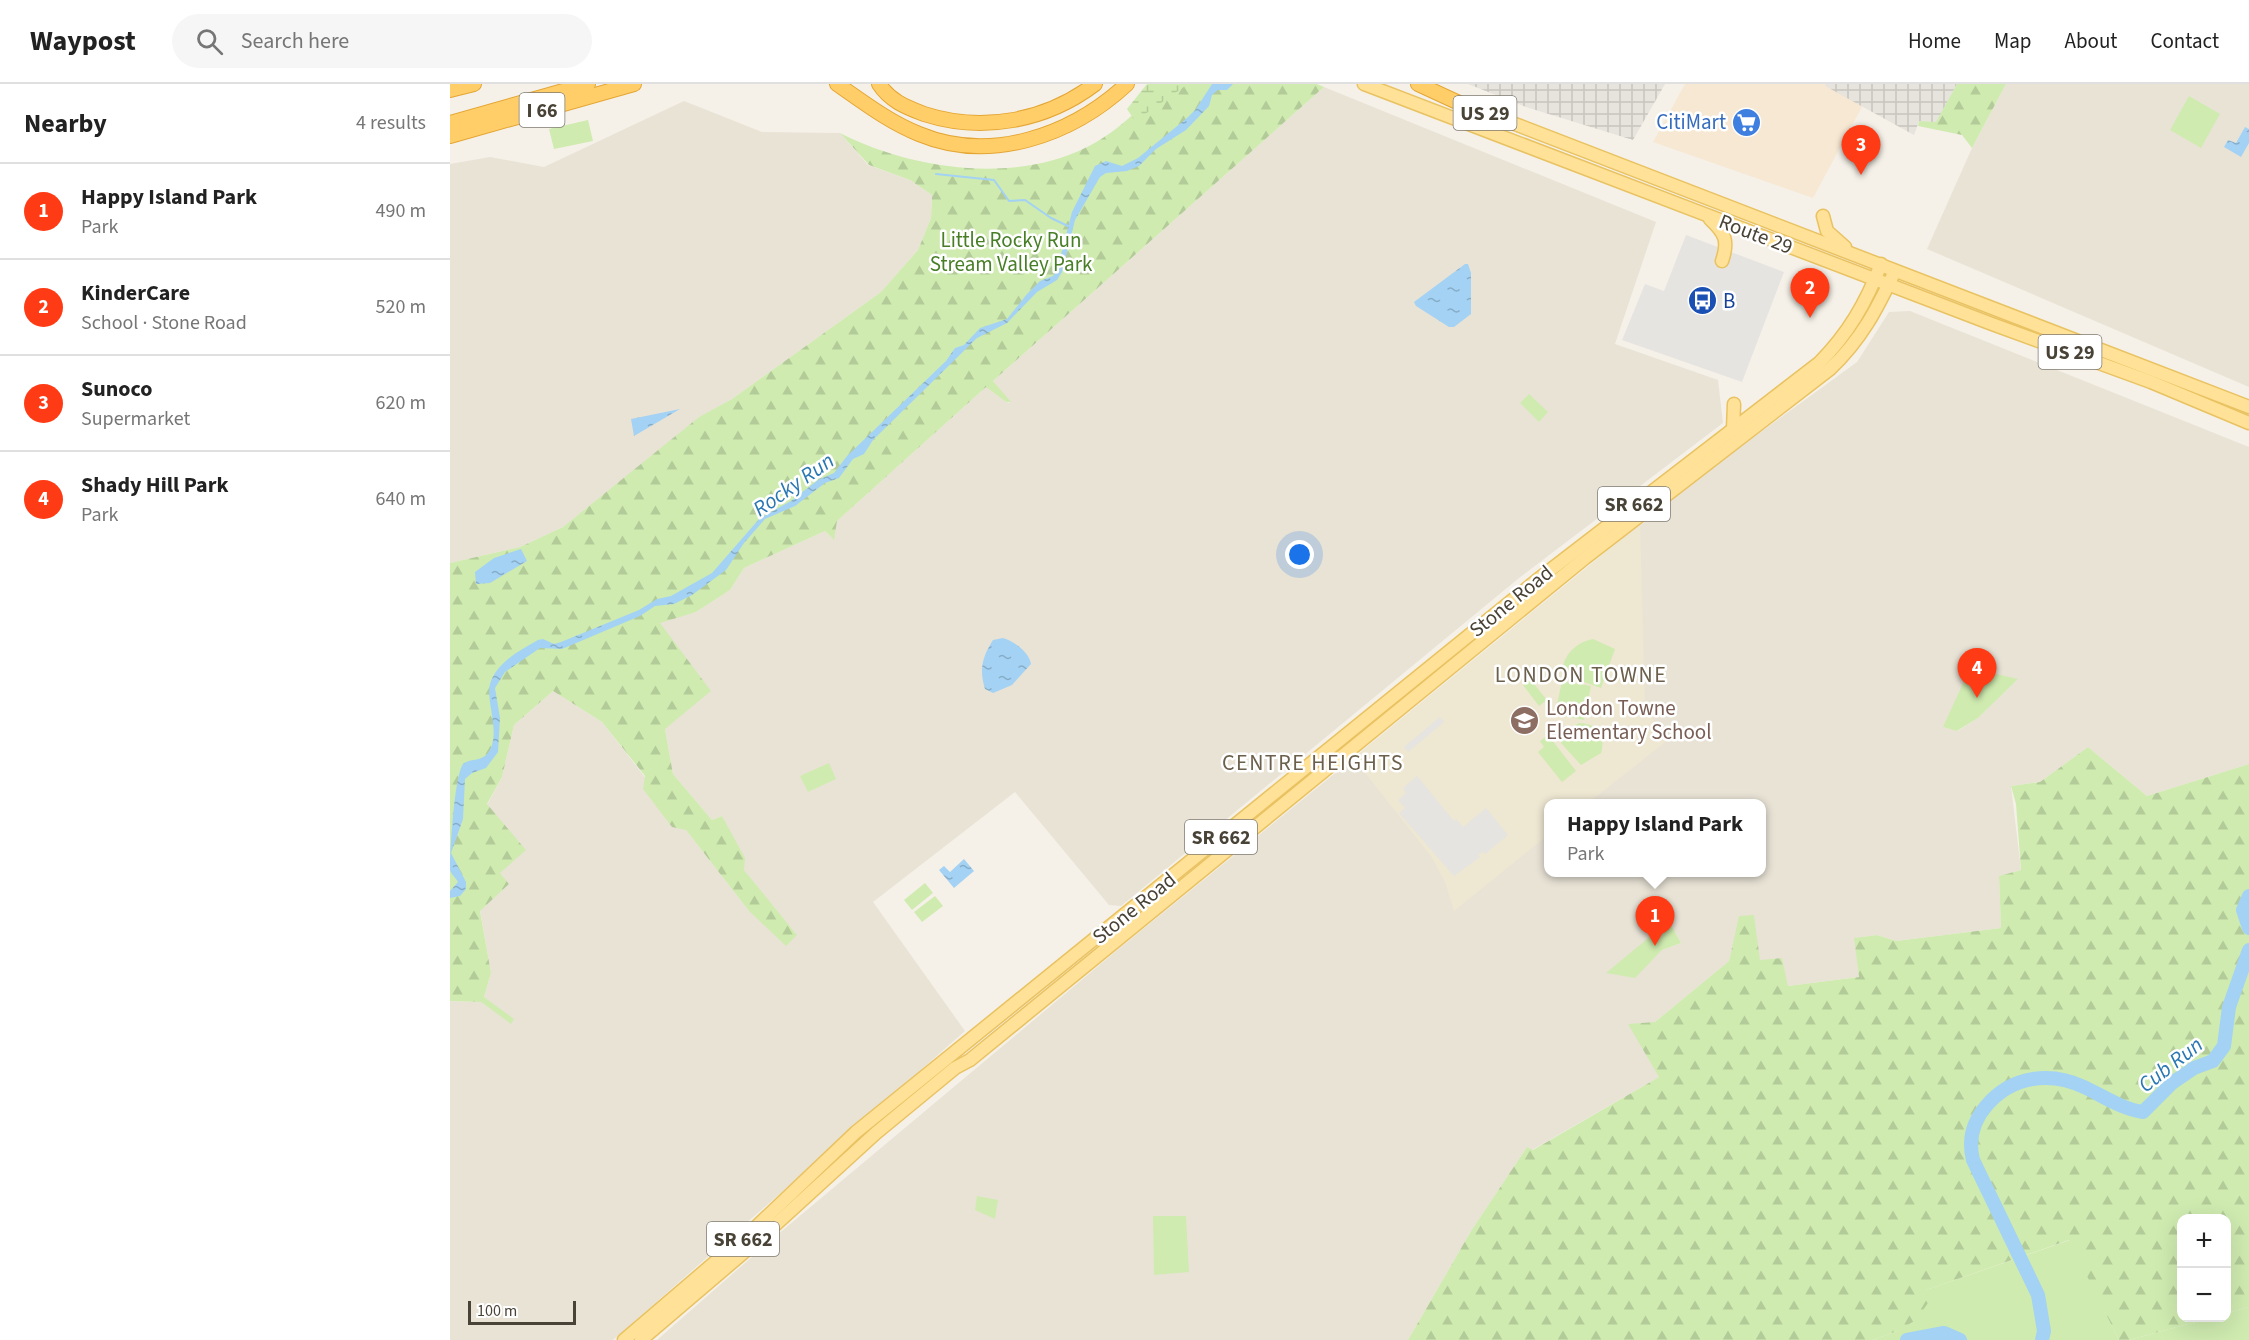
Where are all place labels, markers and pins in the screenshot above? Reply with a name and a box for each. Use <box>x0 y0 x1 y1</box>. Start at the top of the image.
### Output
supermarket icon: CitiMart <box>1731 106 1763 138</box>
place label: CitiMart <box>1656 107 1726 137</box>
pin: 3 <box>1842 126 1880 175</box>
pin: 2 <box>1790 268 1830 318</box>
bus stop icon: B <box>1686 285 1718 317</box>
place label: B <box>1723 286 1735 316</box>
pin: 4 <box>1958 648 1996 698</box>
place label: London Towne Elementary School <box>1546 693 1712 747</box>
school or university icon: London Towne Elementary School <box>1509 704 1541 736</box>
pin: 1 <box>1636 896 1674 946</box>

